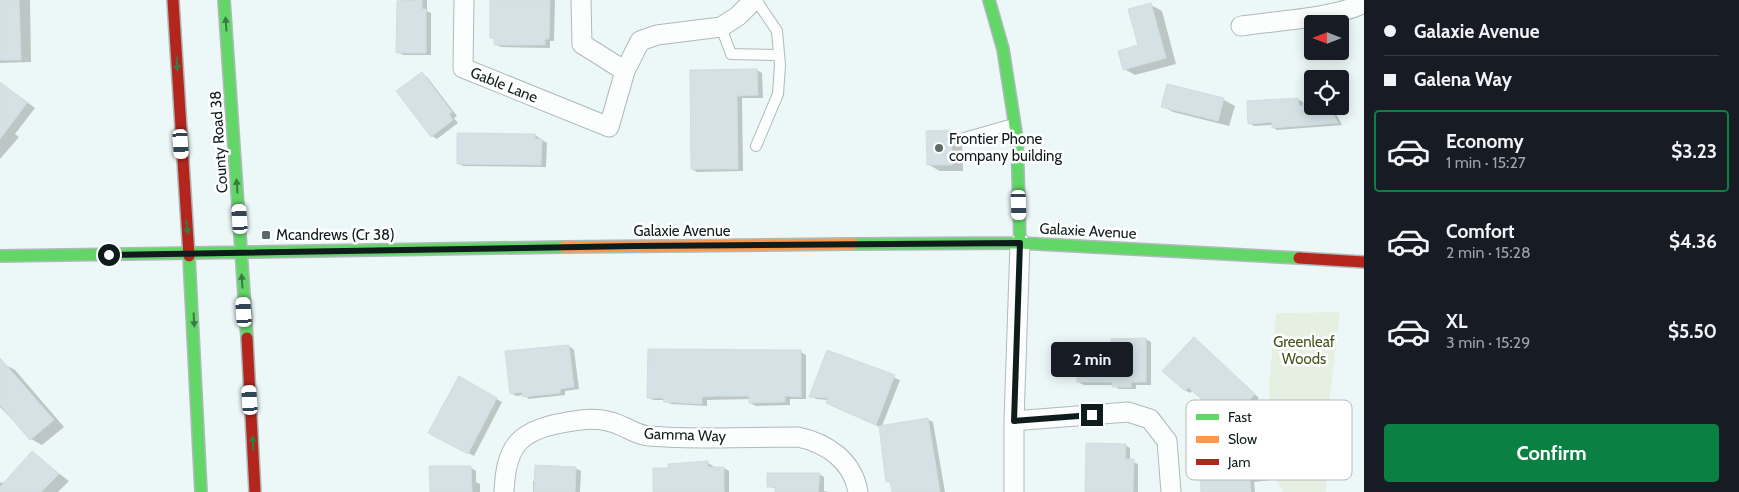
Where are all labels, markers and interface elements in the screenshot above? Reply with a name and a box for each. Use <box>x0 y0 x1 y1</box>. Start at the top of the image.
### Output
north arrow <box>1304 15 1349 60</box>
map controls <box>1304 15 1349 115</box>
one-way arrow <box>221 16 229 32</box>
text: Galaxie Avenue <box>1414 20 1539 43</box>
one-way arrow <box>173 57 181 73</box>
street label: Gable Lane <box>468 63 541 107</box>
text: Galena Way <box>1414 68 1512 91</box>
button: locate <box>1304 70 1349 115</box>
street label: County Road 38 <box>206 90 232 194</box>
car <box>172 129 189 159</box>
icon: car <box>1386 129 1431 174</box>
place label: Frontier Phone company building <box>949 130 1063 165</box>
text: Economy <box>1446 130 1524 153</box>
text: $3.23 <box>1671 140 1717 163</box>
marker: Frontier Phone company building <box>933 142 945 154</box>
text: 1 min · 15:27 <box>1446 153 1526 172</box>
one-way arrow <box>233 178 241 194</box>
car <box>1010 190 1027 220</box>
car <box>231 204 248 234</box>
one-way arrow <box>183 219 191 235</box>
street label: Galaxie Avenue <box>1039 219 1137 243</box>
icon: car <box>1386 219 1431 264</box>
text: Comfort <box>1446 220 1515 243</box>
street label: Galaxie Avenue <box>634 222 731 240</box>
place label: Mcandrews (Cr 38) <box>276 226 395 244</box>
marker: Mcandrews (Cr 38) <box>260 229 272 241</box>
text: $4.36 <box>1669 230 1717 253</box>
text: 2 min · 15:28 <box>1446 243 1531 262</box>
route start <box>98 244 120 266</box>
one-way arrow <box>238 273 246 289</box>
car <box>235 297 252 327</box>
icon: car <box>1386 309 1431 354</box>
text: XL <box>1446 310 1467 333</box>
one-way arrow <box>190 312 198 328</box>
text: $5.50 <box>1668 320 1717 343</box>
park label: Greenleaf Woods <box>1273 333 1335 368</box>
text: 3 min · 15:29 <box>1446 333 1530 352</box>
callout: 2 min <box>1051 342 1133 378</box>
text: 2 min <box>1073 350 1111 369</box>
car <box>241 385 258 415</box>
legend <box>1186 400 1352 480</box>
route end <box>1081 404 1103 426</box>
text: Fast <box>1228 408 1252 426</box>
button: Confirm <box>1384 424 1719 482</box>
street label: Gamma Way <box>644 425 727 445</box>
text: Slow <box>1228 430 1257 448</box>
one-way arrow <box>249 435 257 451</box>
text: Jam <box>1227 453 1250 471</box>

